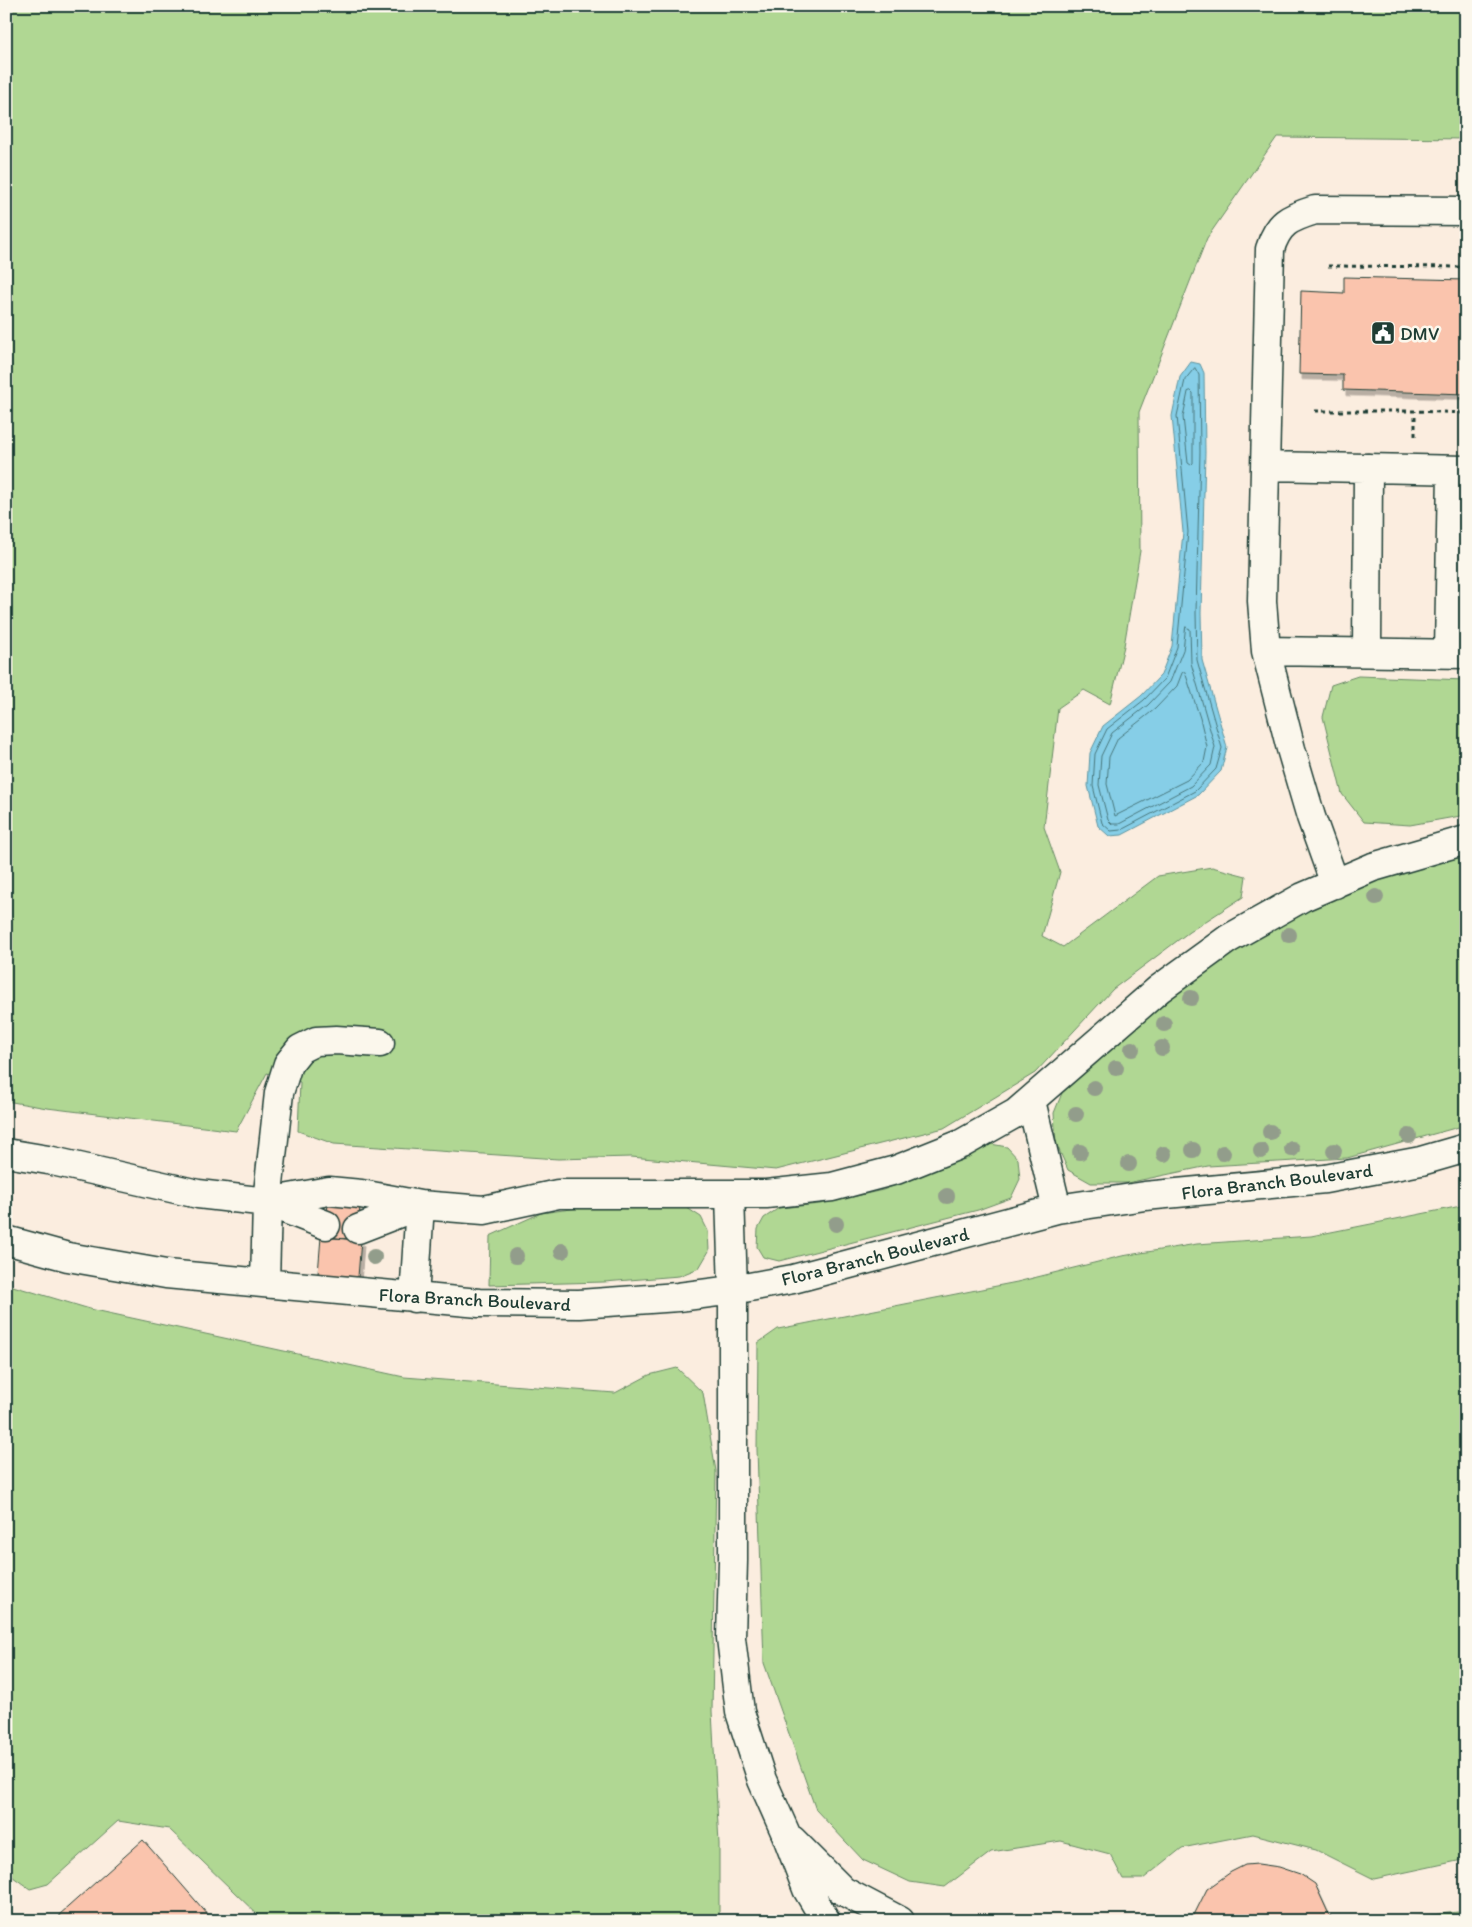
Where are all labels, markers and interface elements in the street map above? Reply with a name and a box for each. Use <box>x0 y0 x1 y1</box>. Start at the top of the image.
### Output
public building icon: DMV <box>1370 320 1396 346</box>
place label: DMV <box>1400 322 1439 345</box>
street label: Flora Branch Boulevard <box>1180 1158 1374 1205</box>
street label: Flora Branch Boulevard <box>779 1222 972 1291</box>
street label: Flora Branch Boulevard <box>378 1283 572 1316</box>

